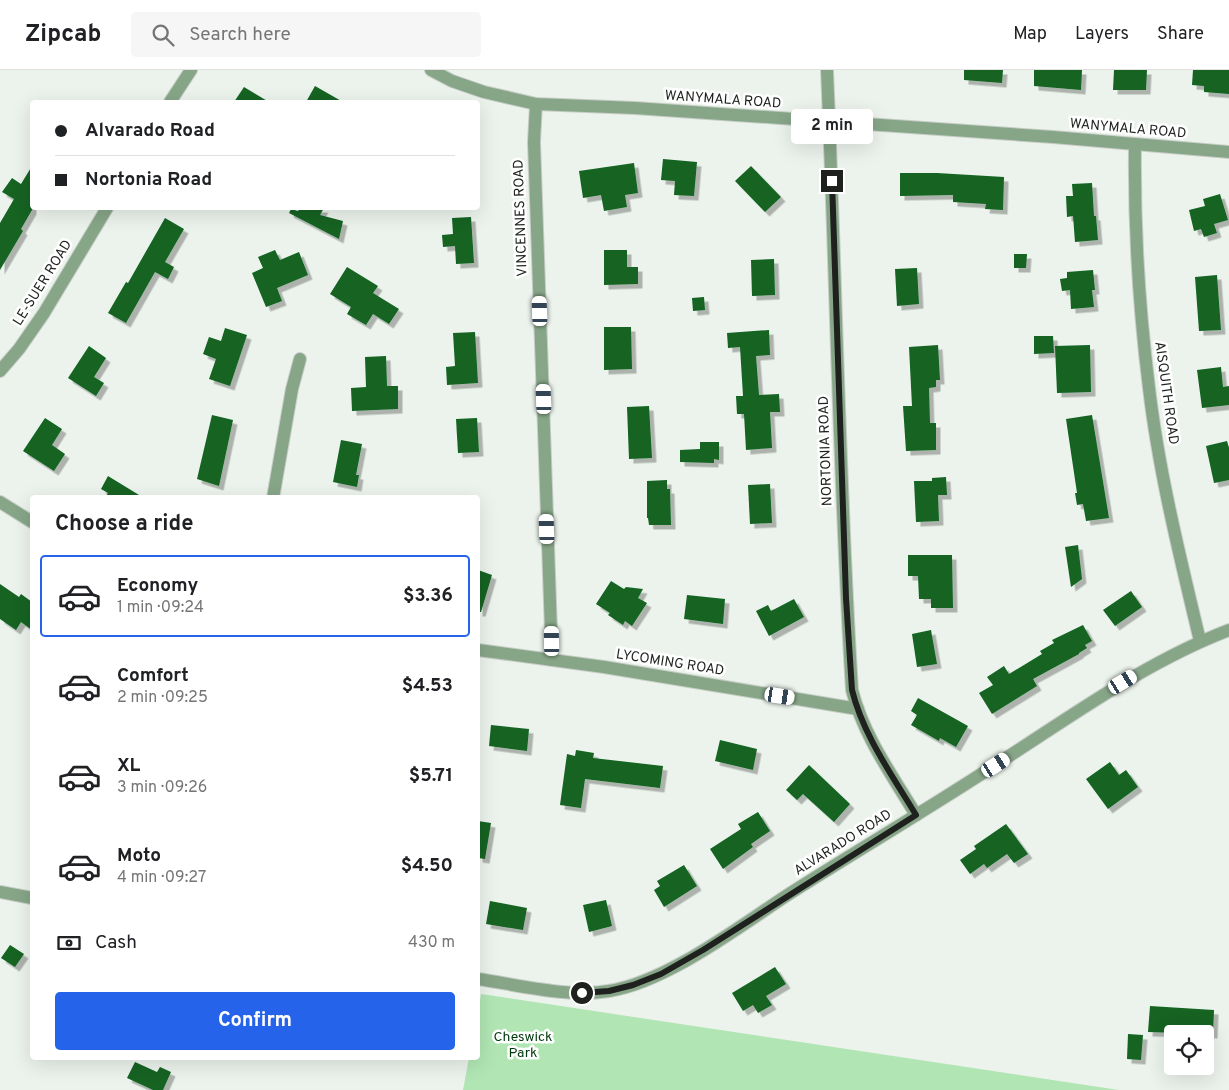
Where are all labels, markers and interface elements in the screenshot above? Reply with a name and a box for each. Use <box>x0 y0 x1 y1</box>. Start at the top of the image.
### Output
search box <box>131 12 481 57</box>
text: Zipcab <box>25 20 101 50</box>
icon: search <box>149 21 177 49</box>
text: Search here <box>189 23 291 47</box>
text: Map <box>1013 23 1047 46</box>
text: Layers <box>1075 23 1129 46</box>
text: Share <box>1157 23 1204 46</box>
street label: WANYMALA ROAD <box>664 87 782 113</box>
callout: 2 min <box>791 108 873 144</box>
street label: WANYMALA ROAD <box>1069 115 1187 143</box>
text: 2 min <box>811 116 853 136</box>
text: Alvarado Road <box>85 119 215 143</box>
street label: VINCENNES ROAD <box>510 159 532 277</box>
text: Nortonia Road <box>85 168 212 192</box>
route end <box>821 170 843 192</box>
street label: LE-SUER ROAD <box>10 237 76 329</box>
car <box>531 296 548 326</box>
street label: AISQUITH ROAD <box>1150 340 1182 446</box>
car <box>535 384 552 414</box>
street label: NORTONIA ROAD <box>816 396 836 506</box>
text: Choose a ride <box>55 511 193 538</box>
car <box>538 514 555 544</box>
icon: car <box>57 574 102 619</box>
text: Economy <box>117 574 198 598</box>
text: $3.36 <box>403 584 453 608</box>
text: 1 min · 09:24 <box>117 598 204 618</box>
car <box>544 626 559 656</box>
street label: LYCOMING ROAD <box>615 646 725 680</box>
icon: car <box>57 664 102 709</box>
text: Comfort <box>117 664 189 688</box>
car <box>1106 668 1139 696</box>
text: $4.53 <box>402 674 453 698</box>
car <box>764 686 795 706</box>
text: 2 min · 09:25 <box>117 688 208 708</box>
car <box>979 751 1012 779</box>
icon: car <box>57 754 102 799</box>
text: XL <box>117 754 140 778</box>
text: $5.71 <box>409 764 453 788</box>
text: 3 min · 09:26 <box>117 778 207 798</box>
street label: ALVARADO ROAD <box>791 806 895 880</box>
icon: car <box>57 844 102 889</box>
text: Moto <box>117 844 161 868</box>
text: $4.50 <box>401 854 453 878</box>
text: 4 min · 09:27 <box>117 868 206 888</box>
icon: cash <box>55 929 83 957</box>
text: Cash <box>95 931 137 955</box>
text: 430 m <box>408 933 455 953</box>
route start <box>571 982 593 1004</box>
button: Confirm <box>55 992 455 1050</box>
map controls <box>1164 1025 1214 1075</box>
button: locate <box>1164 1025 1214 1075</box>
park label: Cheswick Park <box>494 1029 552 1062</box>

